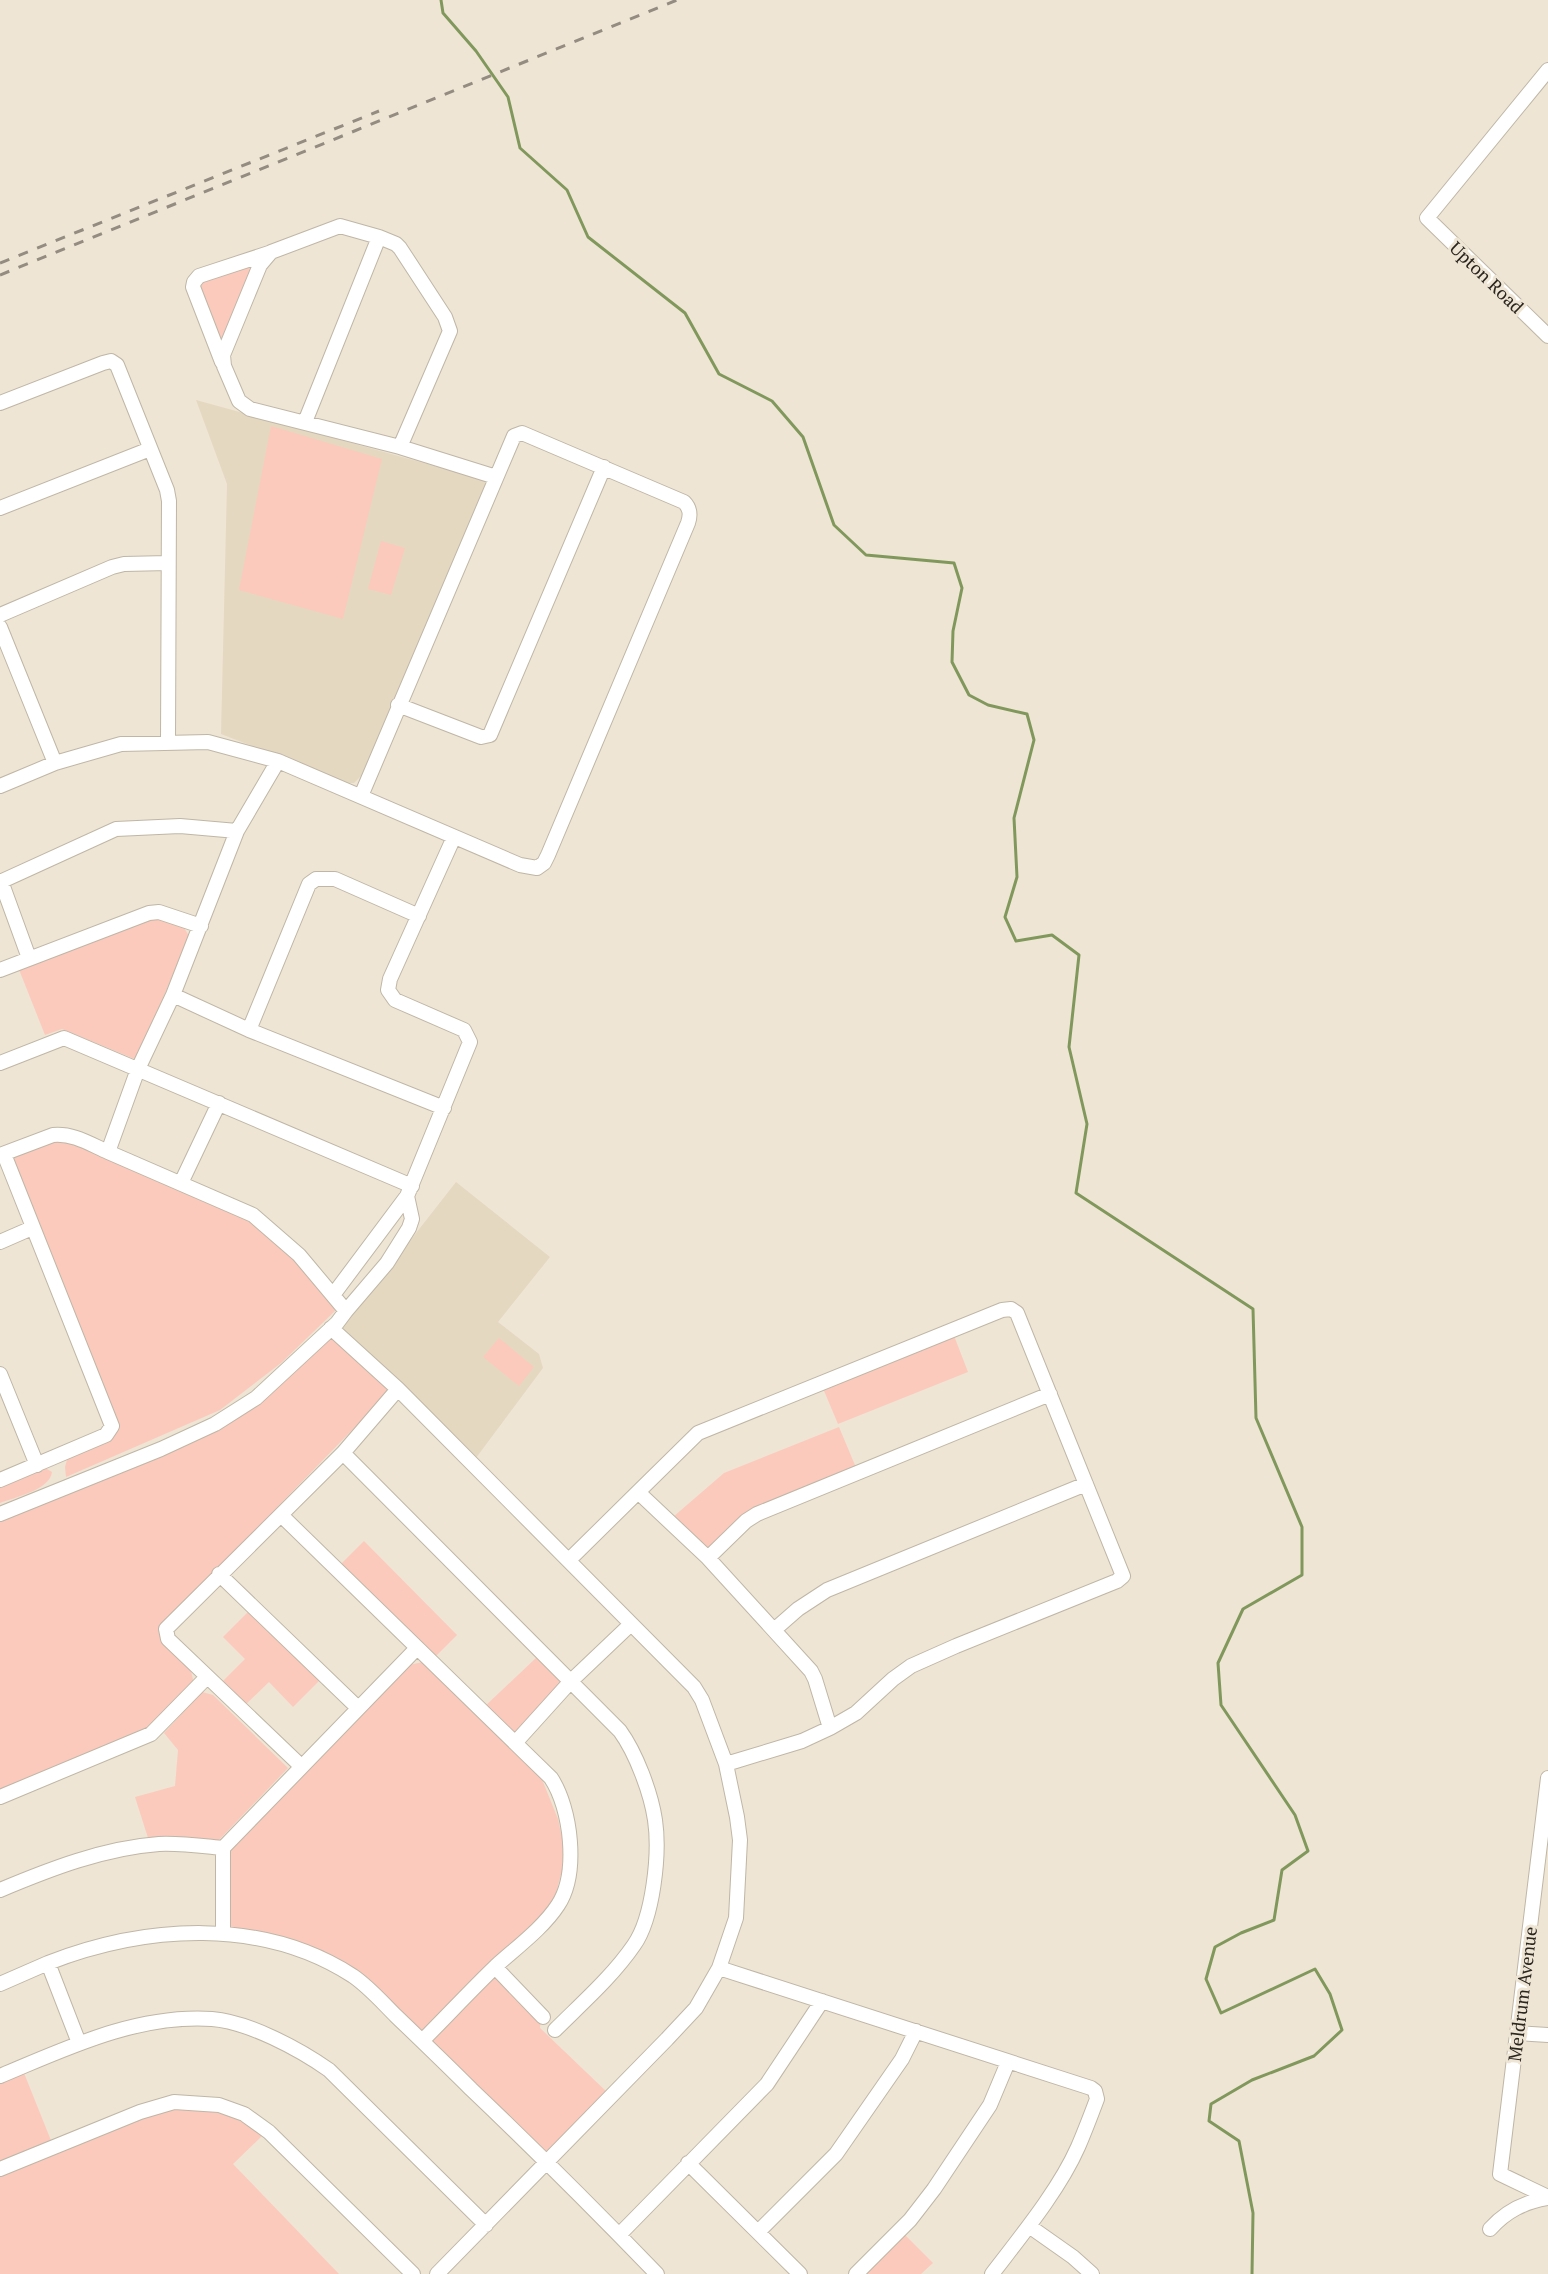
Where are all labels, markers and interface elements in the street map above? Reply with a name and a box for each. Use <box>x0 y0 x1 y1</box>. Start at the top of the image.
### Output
street label: Upton Road <box>1445 236 1529 318</box>
street label: Meldrum Avenue <box>1502 1925 1542 2063</box>

